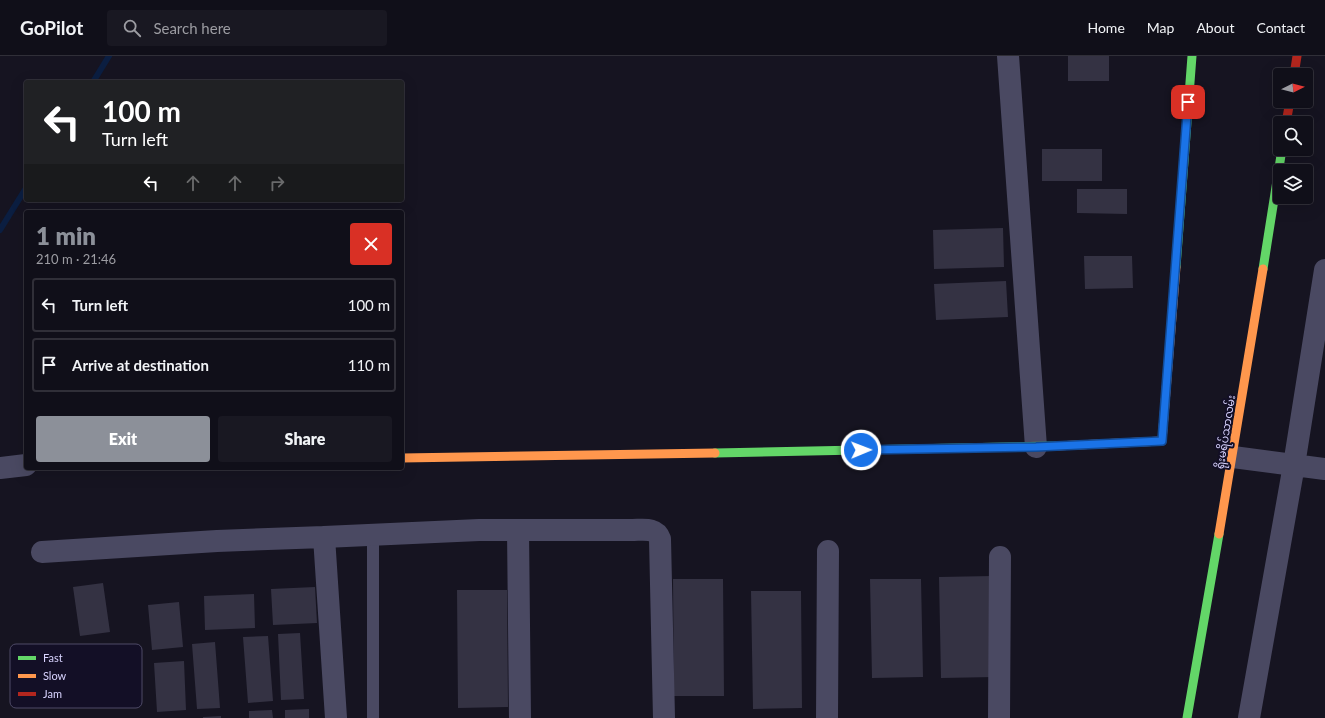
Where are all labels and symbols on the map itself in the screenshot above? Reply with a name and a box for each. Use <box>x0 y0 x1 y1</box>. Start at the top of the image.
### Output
north arrow <box>1273 68 1313 108</box>
pin <box>1171 85 1205 119</box>
street label: ရိုးမရိပ်သာလမ်း <box>1213 394 1240 470</box>
position arrow <box>840 429 882 471</box>
legend <box>10 644 142 708</box>
text: Fast <box>43 651 63 664</box>
text: Slow <box>43 669 67 682</box>
text: Jam <box>43 687 62 700</box>

